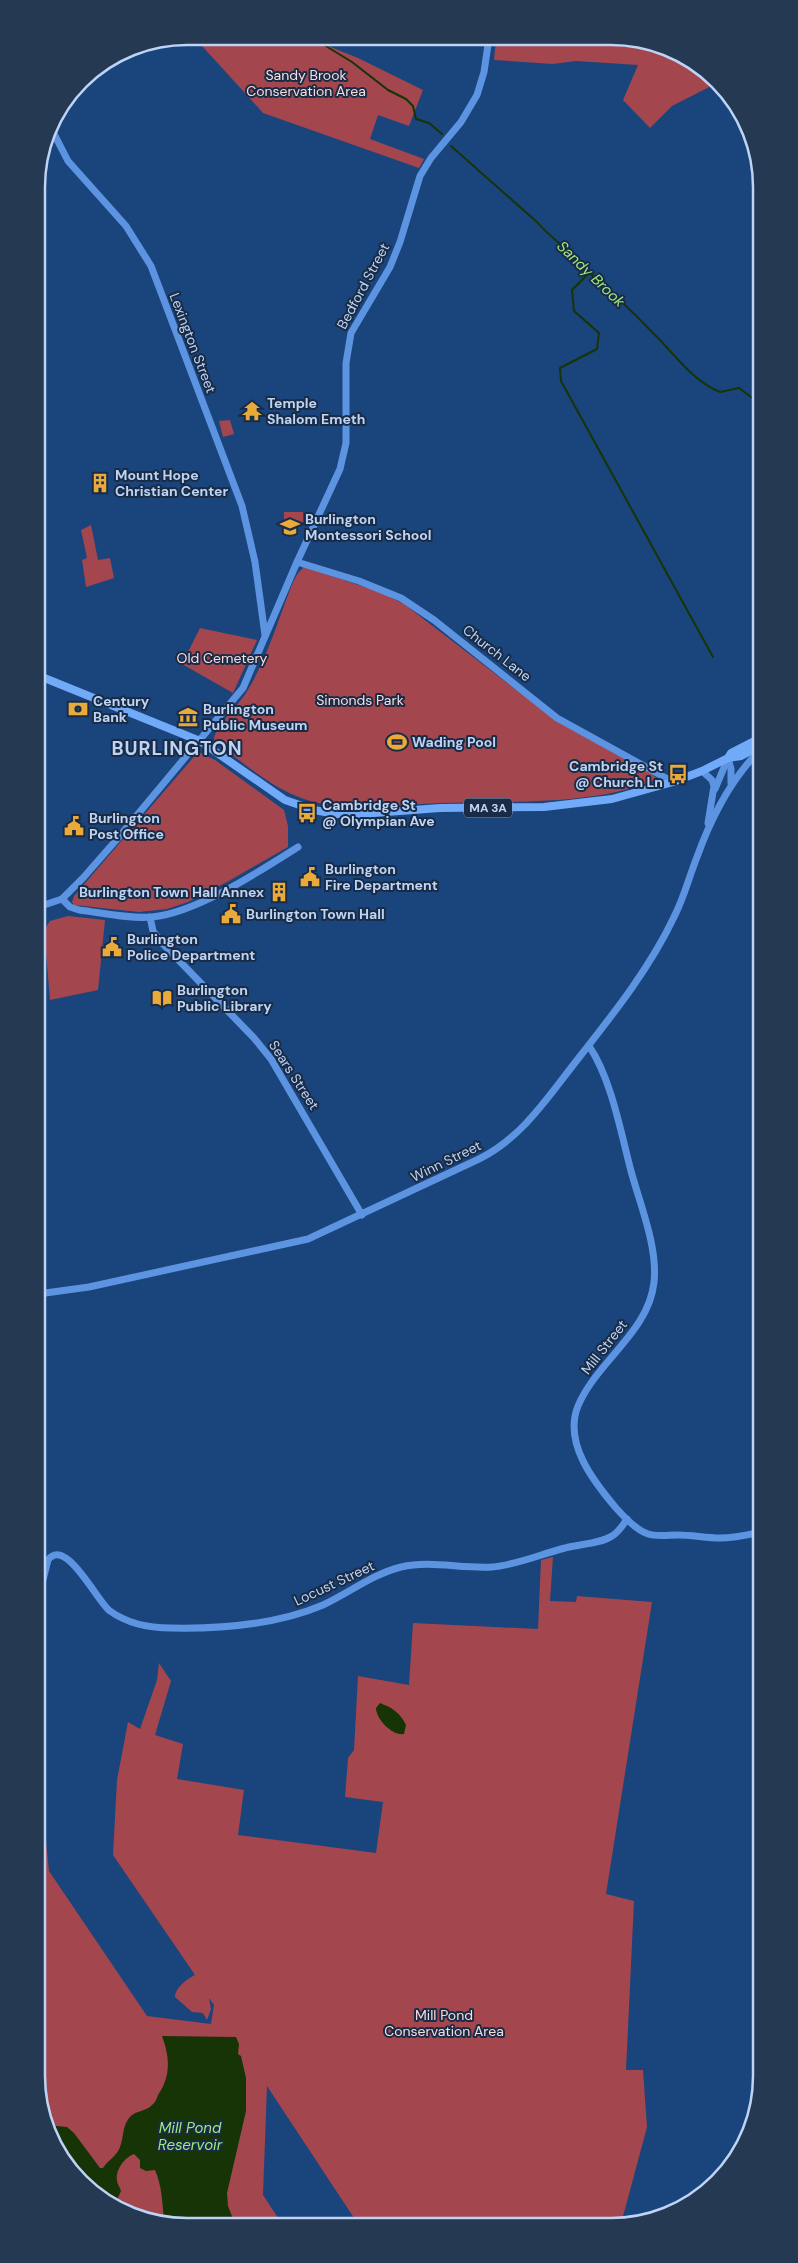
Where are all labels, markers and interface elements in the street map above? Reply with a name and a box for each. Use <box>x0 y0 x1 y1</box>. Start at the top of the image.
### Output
park label: Sandy Brook Conservation Area <box>246 66 366 100</box>
water label: Sandy Brook <box>553 236 630 312</box>
street label: Bedford Street <box>333 240 393 332</box>
street label: Lexington Street <box>166 290 220 396</box>
place label: Temple Shalom Emeth <box>267 394 365 428</box>
temple icon: Temple Shalom Emeth <box>241 400 263 422</box>
place label: Mount Hope Christian Center <box>115 466 229 500</box>
building icon: Mount Hope Christian Center <box>89 472 111 494</box>
place label: Burlington Montessori School <box>305 510 432 544</box>
school or university icon: Burlington Montessori School <box>279 516 301 538</box>
street label: Church Lane <box>459 621 535 685</box>
park label: Old Cemetery <box>177 649 268 667</box>
park label: Simonds Park <box>316 691 404 709</box>
place label: Century Bank <box>93 692 150 726</box>
bank icon: Century Bank <box>67 698 89 720</box>
place label: Burlington Public Museum <box>203 700 307 734</box>
museum icon: Burlington Public Museum <box>177 706 199 728</box>
sports icon: Wading Pool <box>386 731 408 753</box>
place label: Wading Pool <box>412 733 496 751</box>
district label: BURLINGTON <box>111 736 243 761</box>
place label: Cambridge St @ Church Ln <box>569 757 663 791</box>
bus stop icon: Cambridge St @ Church Ln <box>667 763 689 785</box>
place label: Cambridge St @ Olympian Ave <box>322 796 435 830</box>
road number: MA 3A <box>464 798 512 818</box>
bus stop icon: Cambridge St @ Olympian Ave <box>296 802 318 824</box>
place label: Burlington Post Office <box>89 809 164 843</box>
public building icon: Burlington Post Office <box>63 815 85 837</box>
place label: Burlington Fire Department <box>325 860 438 894</box>
public building icon: Burlington Fire Department <box>299 866 321 888</box>
building icon: Burlington Town Hall Annex <box>268 881 290 903</box>
place label: Burlington Town Hall Annex <box>79 883 264 901</box>
public building icon: Burlington Town Hall <box>220 903 242 925</box>
place label: Burlington Town Hall <box>246 905 385 923</box>
place label: Burlington Police Department <box>127 930 255 964</box>
public building icon: Burlington Police Department <box>101 936 123 958</box>
place label: Burlington Public Library <box>177 981 272 1015</box>
library icon: Burlington Public Library <box>151 987 173 1009</box>
street label: Sears Street <box>265 1037 323 1113</box>
street label: Winn Street <box>408 1136 484 1186</box>
street label: Mill Street <box>577 1316 631 1378</box>
street label: Locust Street <box>291 1556 377 1610</box>
park label: Mill Pond Conservation Area <box>384 2006 504 2040</box>
water label: Mill Pond Reservoir <box>158 2118 223 2155</box>

